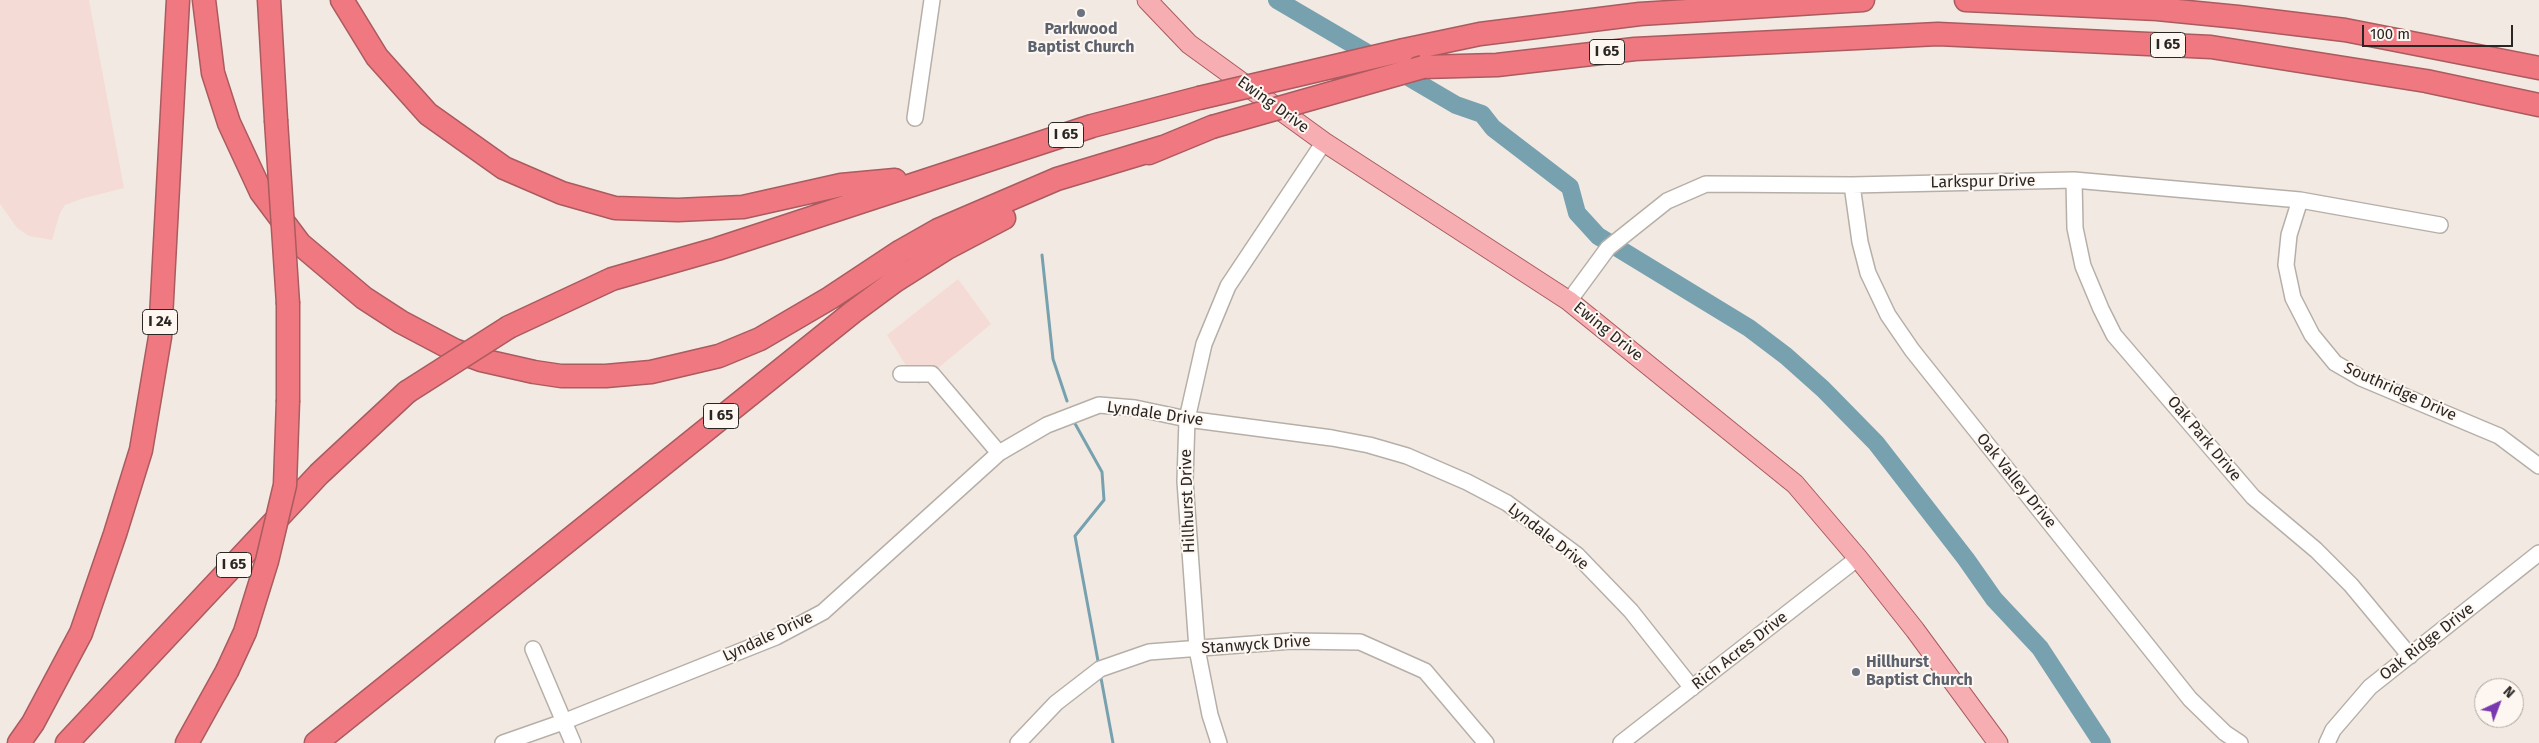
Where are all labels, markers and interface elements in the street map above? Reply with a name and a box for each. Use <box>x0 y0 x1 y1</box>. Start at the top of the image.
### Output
marker: Parkwood Baptist Church <box>1075 7 1087 19</box>
scale bar <box>2364 15 2515 47</box>
place label: Parkwood Baptist Church <box>1028 20 1134 58</box>
text: 100 m <box>2370 25 2410 43</box>
road number: I 65 <box>2150 32 2186 58</box>
road number: I 65 <box>1590 40 1624 64</box>
street label: Ewing Drive <box>1233 73 1313 137</box>
road number: I 65 <box>1048 122 1084 148</box>
street label: Larkspur Drive <box>1930 171 2036 193</box>
street label: Ewing Drive <box>1569 298 1647 366</box>
road number: I 24 <box>142 310 178 334</box>
street label: Southridge Drive <box>2341 359 2459 425</box>
street label: Oak Park Drive <box>2163 392 2245 486</box>
street label: Lyndale Drive <box>1105 398 1205 430</box>
road number: I 65 <box>704 404 738 428</box>
street label: Oak Valley Drive <box>1972 430 2060 532</box>
street label: Hillhurst Drive <box>1177 448 1199 554</box>
street label: Lyndale Drive <box>1504 499 1592 575</box>
road number: I 65 <box>216 552 252 578</box>
street label: Oak Ridge Drive <box>2376 599 2478 685</box>
street label: Lyndale Drive <box>720 608 816 666</box>
street label: Rich Acres Drive <box>1688 608 1792 694</box>
street label: Stanwyck Drive <box>1201 632 1311 658</box>
place label: Hillhurst Baptist Church <box>1866 653 1973 691</box>
marker: Hillhurst Baptist Church <box>1850 666 1862 678</box>
north arrow <box>2474 678 2524 728</box>
text: N <box>2500 683 2518 702</box>

